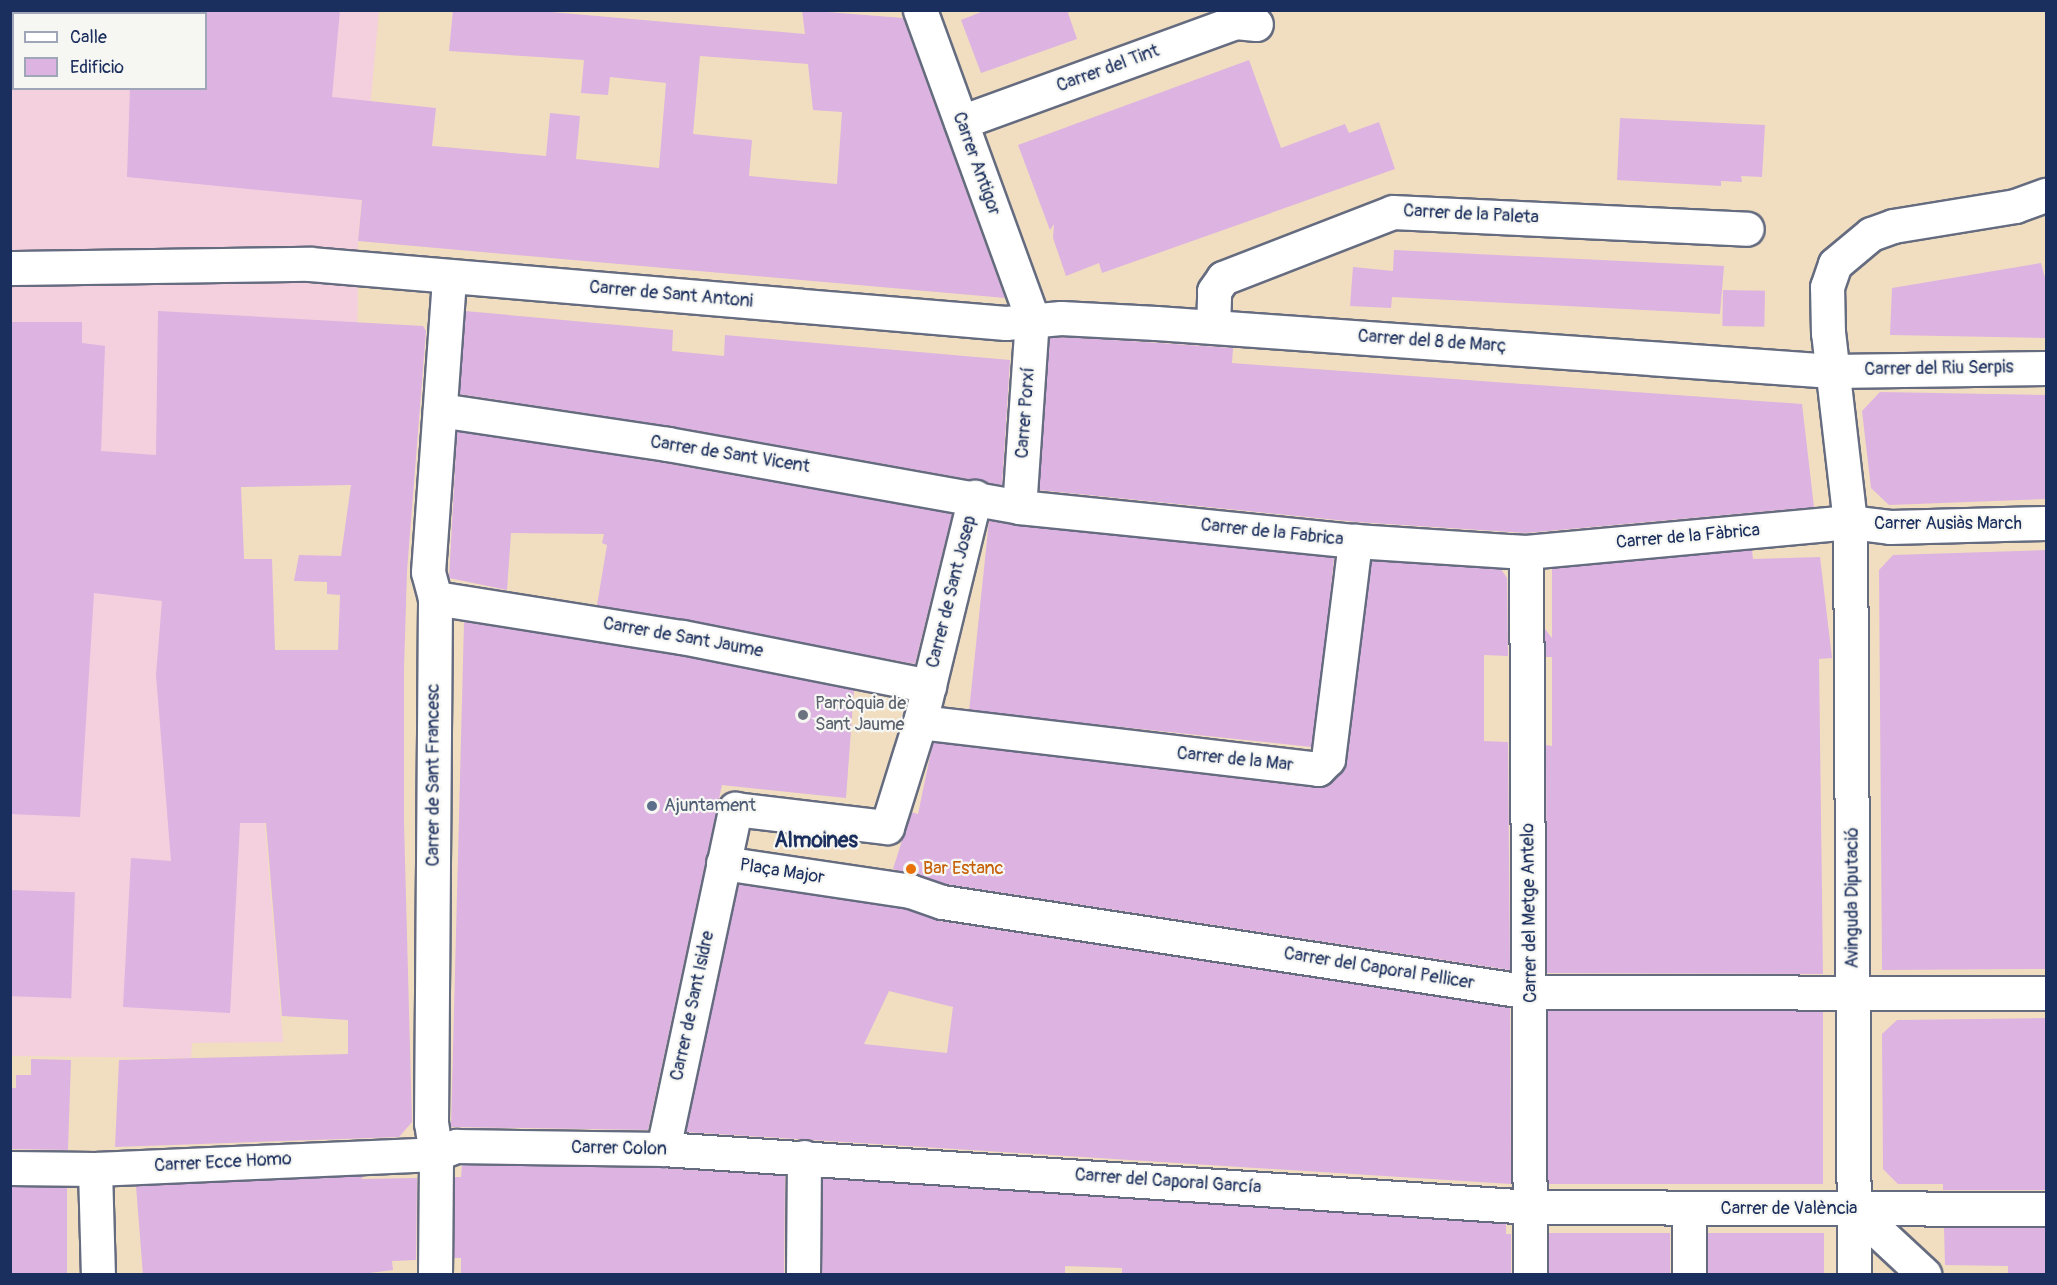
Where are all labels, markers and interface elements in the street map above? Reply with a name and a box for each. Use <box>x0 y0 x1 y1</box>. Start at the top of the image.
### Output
legend <box>12 12 207 90</box>
text: Calle <box>70 26 107 49</box>
street label: Carrer del Tint <box>1054 40 1162 98</box>
text: Edificio <box>70 56 124 79</box>
street label: Carrer Antigor <box>947 109 1005 219</box>
street label: Carrer de la Paleta <box>1403 201 1539 229</box>
street label: Carrer de Sant Antoni <box>588 277 754 313</box>
street label: Carrer del 8 de Març <box>1357 326 1507 358</box>
street label: Carrer del Riu Serpis <box>1864 357 2014 381</box>
street label: Carrer Porxí <box>1012 367 1040 459</box>
street label: Carrer de Sant Vicent <box>649 432 811 478</box>
street label: Carrer Ausiàs March <box>1874 513 2022 535</box>
street label: Carrer de Sant Josep <box>923 514 981 670</box>
street label: Carrer de la Fabrica <box>1199 515 1345 551</box>
street label: Carrer de la Fàbrica <box>1615 520 1761 554</box>
street label: Carrer de Sant Jaume <box>601 613 765 663</box>
street label: Carrer de Sant Francesc <box>423 684 445 866</box>
place label: Parròquia de Sant Jaume <box>815 694 906 736</box>
marker: Parròquia de Sant Jaume <box>796 708 810 722</box>
street label: Carrer de la Mar <box>1176 743 1294 777</box>
place label: Ajuntament <box>664 795 756 817</box>
marker: Ajuntament <box>645 799 659 813</box>
street label: Carrer del Metge Antelo <box>1518 823 1542 1003</box>
district label: Almoines <box>774 828 858 854</box>
street label: Avinguda Diputació <box>1842 828 1864 968</box>
street label: Plaça Major <box>738 855 826 889</box>
place label: Bar Estanc <box>923 858 1004 880</box>
marker: Bar Estanc <box>904 862 918 876</box>
street label: Carrer de Sant Isidre <box>667 929 719 1083</box>
street label: Carrer del Caporal Pellicer <box>1282 943 1476 995</box>
street label: Carrer Colon <box>571 1137 667 1161</box>
street label: Carrer Ecce Homo <box>154 1149 292 1177</box>
street label: Carrer del Caporal García <box>1074 1165 1262 1199</box>
street label: Carrer de València <box>1721 1198 1857 1220</box>

